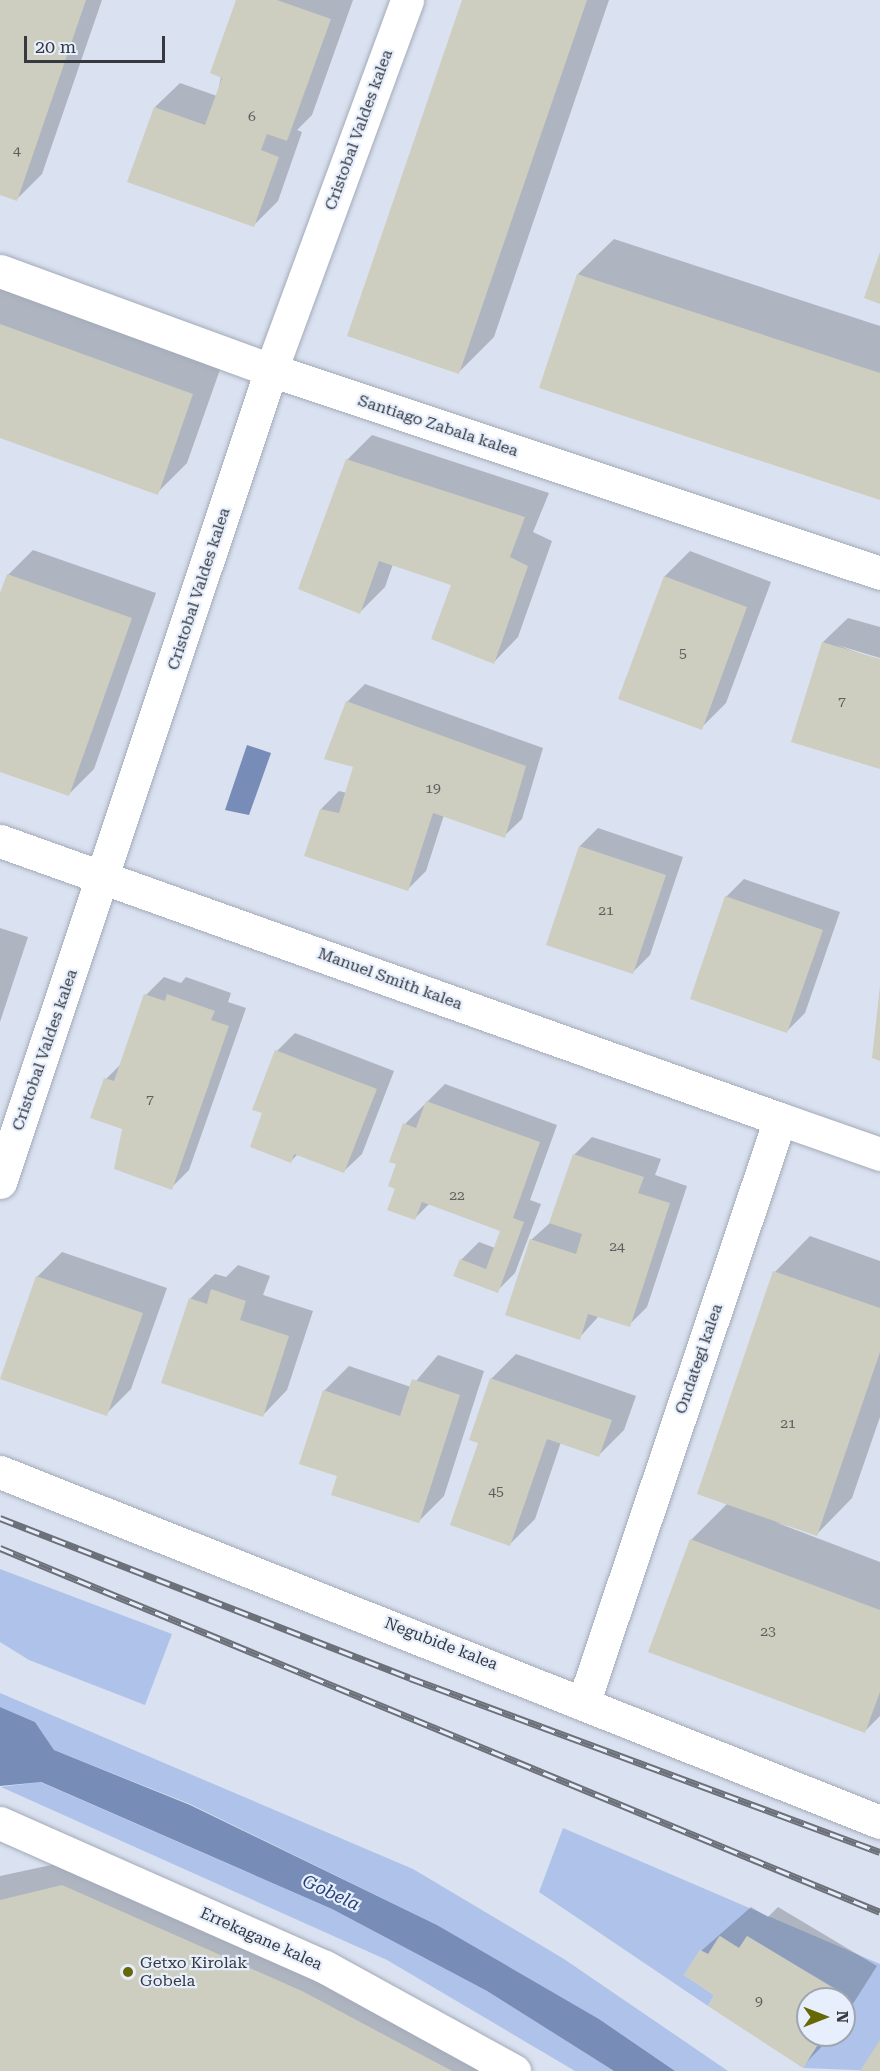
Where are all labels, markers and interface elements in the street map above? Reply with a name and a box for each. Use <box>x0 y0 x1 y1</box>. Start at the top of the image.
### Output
scale bar <box>27 24 168 62</box>
text: 20 m <box>35 36 76 57</box>
street label: Cristobal Valdes kalea <box>321 47 397 213</box>
house number: 6 <box>248 108 256 124</box>
house number: 4 <box>13 142 21 158</box>
street label: Santiago Zabala kalea <box>356 391 520 461</box>
street label: Cristobal Valdes kalea <box>164 505 234 673</box>
house number: 5 <box>679 645 687 661</box>
house number: 7 <box>838 693 846 709</box>
house number: 19 <box>425 780 441 796</box>
house number: 21 <box>598 902 614 918</box>
street label: Manuel Smith kalea <box>315 944 465 1014</box>
street label: Cristobal Valdes kalea <box>8 967 82 1133</box>
house number: 7 <box>146 1091 154 1107</box>
house number: 22 <box>449 1187 465 1203</box>
house number: 24 <box>609 1238 625 1254</box>
street label: Ondategi kalea <box>671 1301 727 1417</box>
house number: 21 <box>780 1415 796 1431</box>
house number: 45 <box>488 1483 504 1499</box>
street label: Negubide kalea <box>382 1614 500 1674</box>
house number: 23 <box>760 1623 776 1639</box>
water label: Gobela <box>299 1870 363 1916</box>
street label: Errekagane kalea <box>197 1904 325 1974</box>
place label: Getxo Kirolak Gobela <box>140 1953 247 1991</box>
marker: Getxo Kirolak Gobela <box>121 1965 135 1979</box>
north arrow <box>796 1987 856 2047</box>
house number: 9 <box>755 1993 763 2009</box>
text: N <box>833 2011 852 2023</box>

